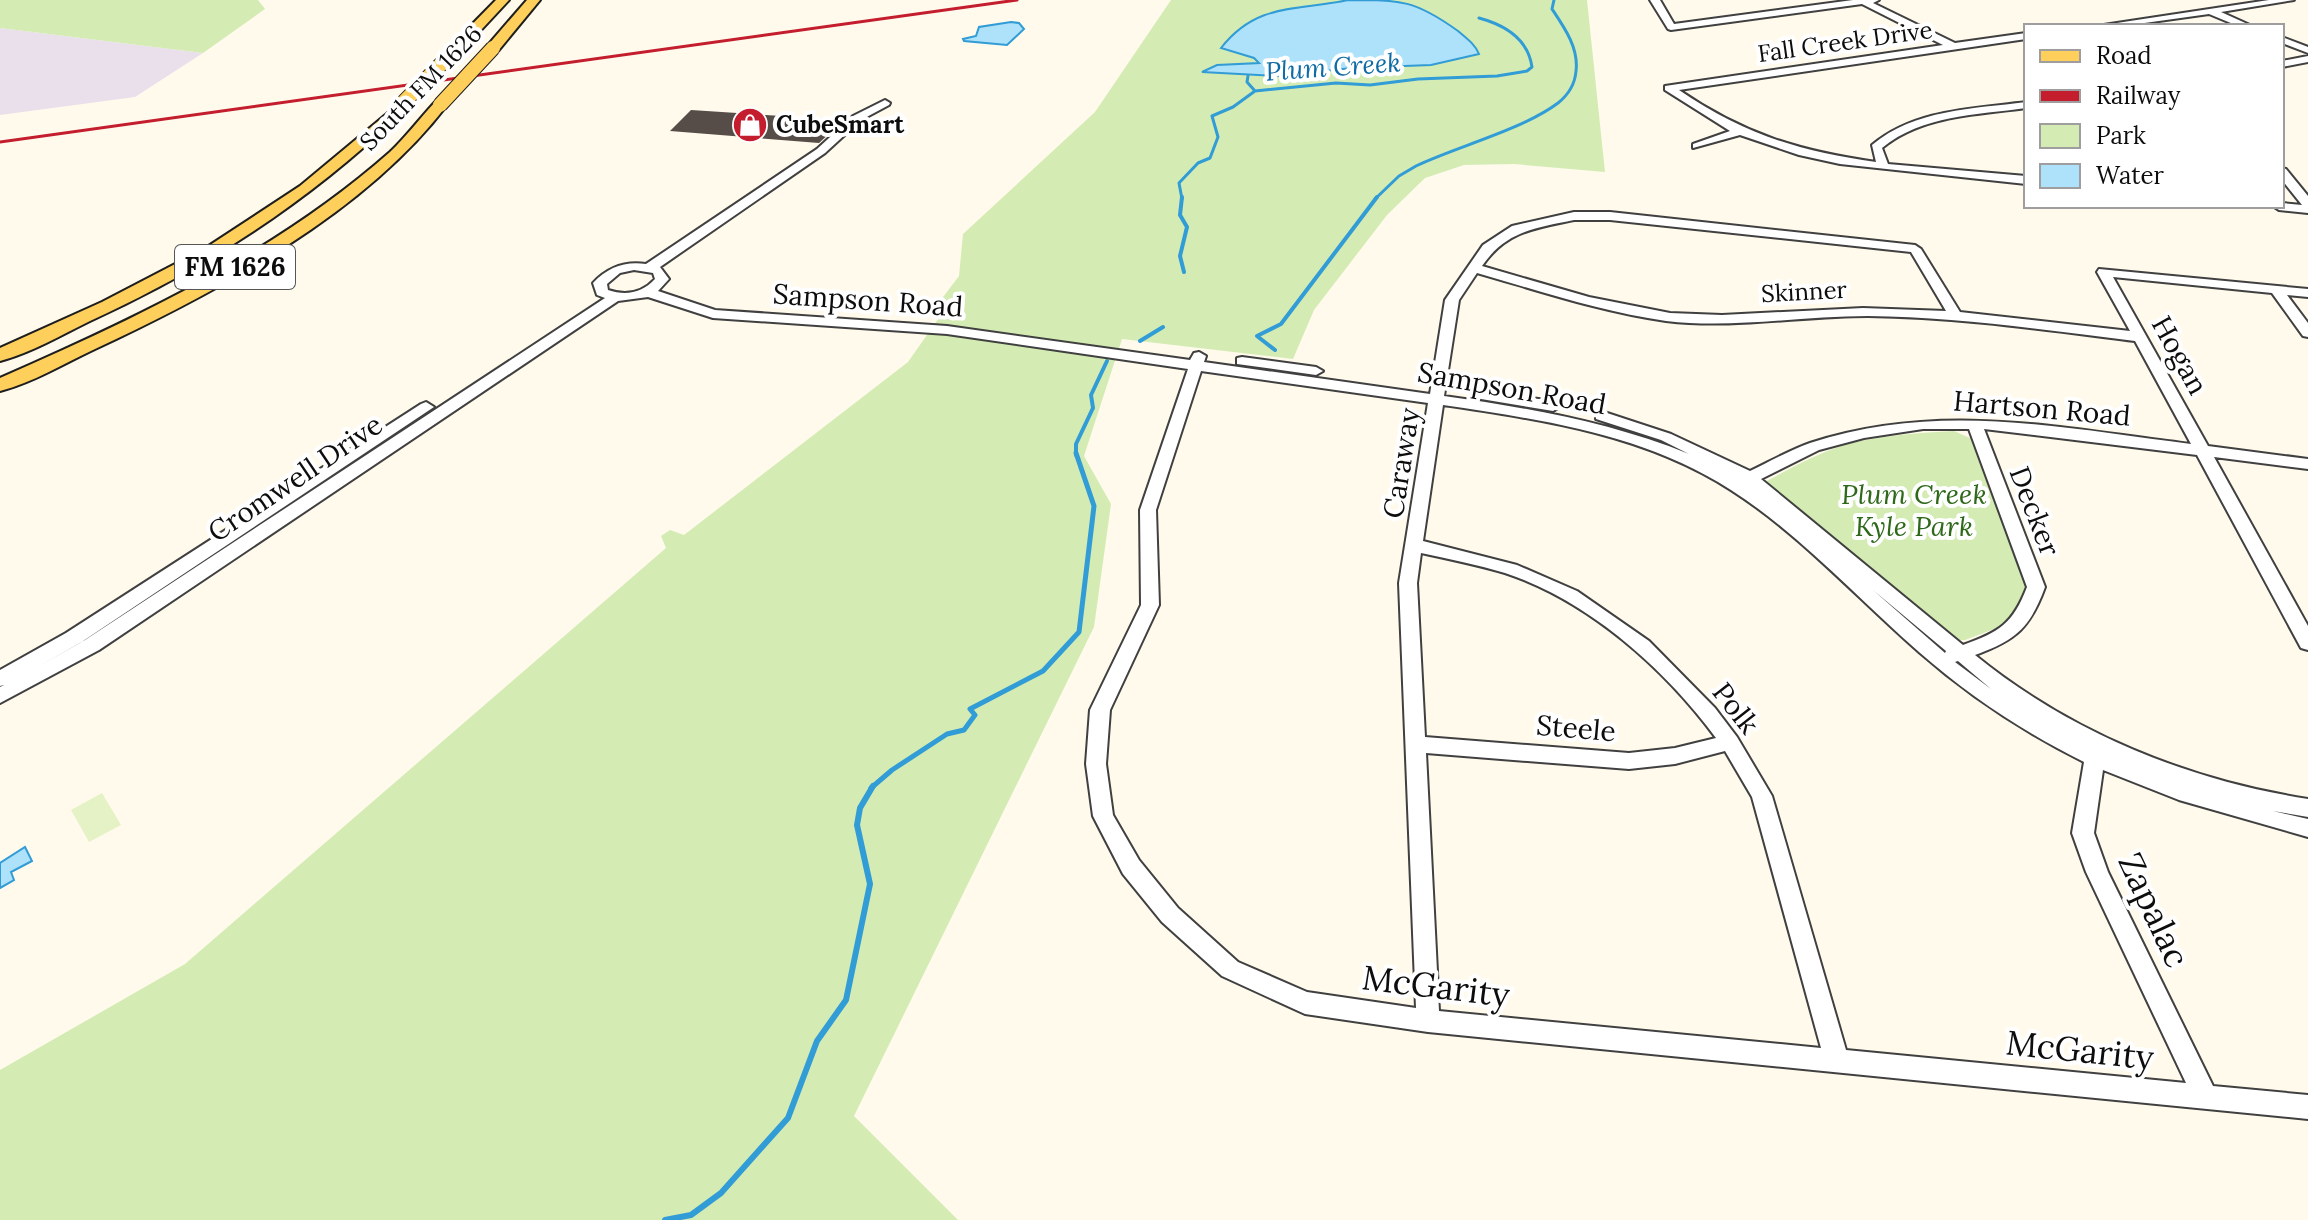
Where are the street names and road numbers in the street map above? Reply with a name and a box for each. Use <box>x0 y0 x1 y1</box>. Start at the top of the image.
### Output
street label: Fall Creek Drive <box>1756 14 1934 69</box>
street label: South FM 1626 <box>353 18 488 157</box>
road number: FM 1626 <box>175 245 295 289</box>
street label: Skinner <box>1760 274 1848 309</box>
street label: Sampson Road <box>772 275 964 325</box>
street label: Hogan <box>2144 309 2216 401</box>
street label: Sampson Road <box>1415 354 1609 422</box>
street label: Hartson Road <box>1952 382 2132 434</box>
street label: Caraway <box>1375 405 1428 521</box>
street label: Cromwell Drive <box>201 406 389 550</box>
street label: Decker <box>2002 461 2068 561</box>
street label: Polk <box>1705 675 1767 741</box>
street label: Steele <box>1535 707 1617 749</box>
street label: Zapalac <box>2109 846 2200 974</box>
street label: McGarity <box>1360 955 1512 1017</box>
street label: McGarity <box>2004 1020 2156 1080</box>

